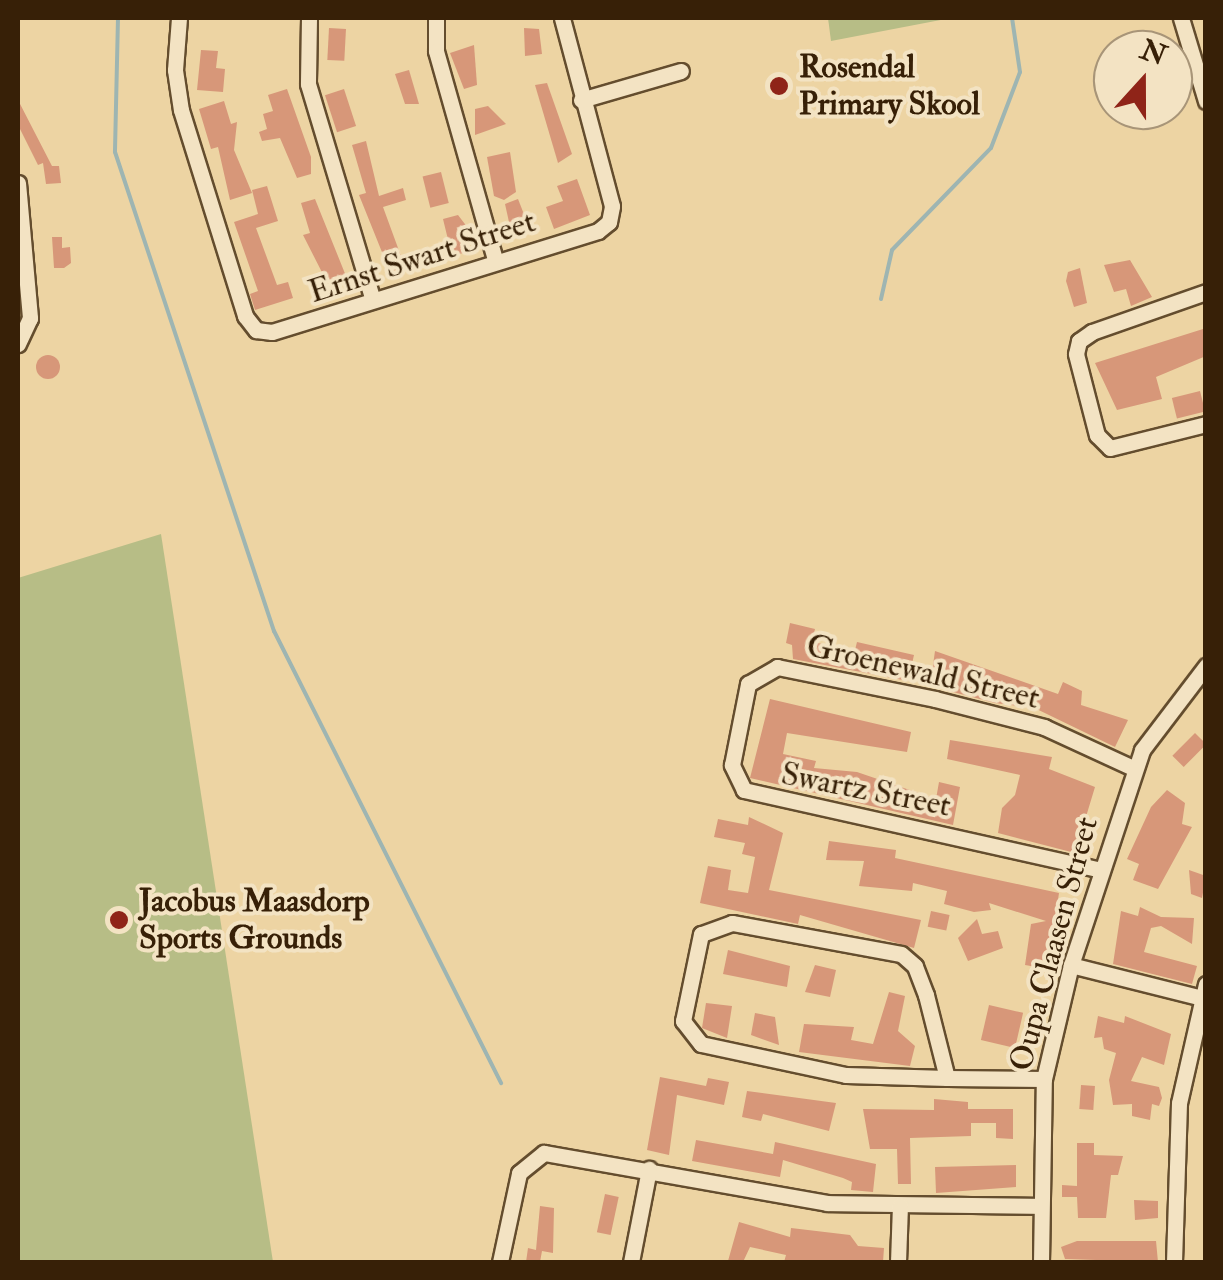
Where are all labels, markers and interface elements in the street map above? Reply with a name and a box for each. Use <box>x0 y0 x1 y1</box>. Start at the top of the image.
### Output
north arrow <box>1093 30 1193 130</box>
text: N <box>1135 33 1171 74</box>
place label: Rosendal Primary Skool <box>799 49 980 124</box>
marker: Rosendal Primary Skool <box>768 75 790 97</box>
street label: Ernst Swart Street <box>304 202 540 312</box>
street label: Groenewald Street <box>803 627 1043 717</box>
street label: Swartz Street <box>778 755 954 825</box>
street label: Oupa Claasen Street <box>1002 813 1106 1075</box>
place label: Jacobus Maasdorp Sports Grounds <box>139 883 370 958</box>
marker: Jacobus Maasdorp Sports Grounds <box>108 909 130 931</box>

